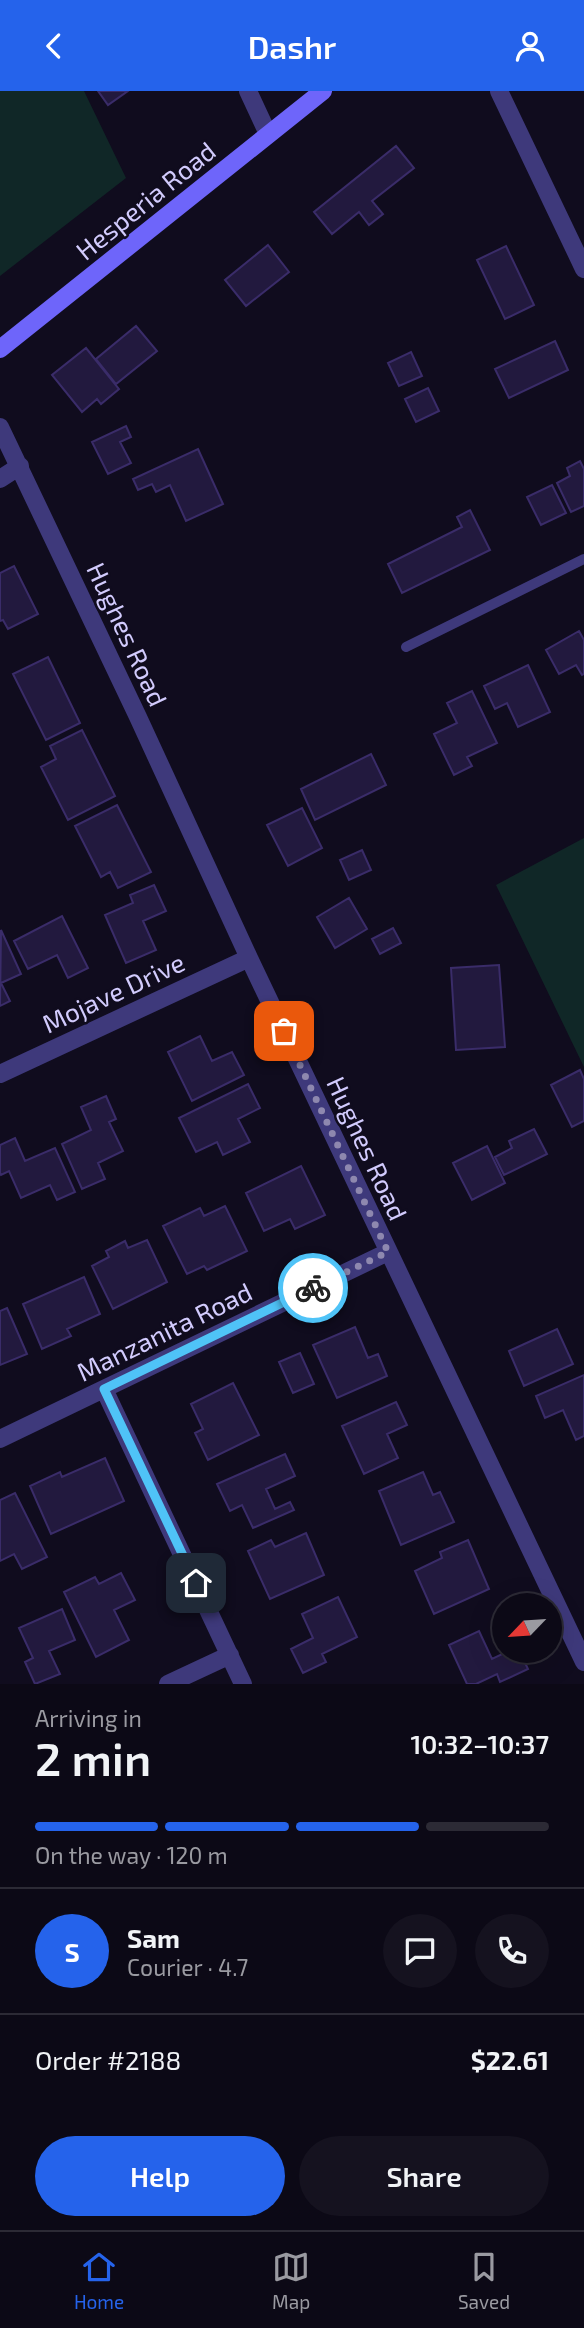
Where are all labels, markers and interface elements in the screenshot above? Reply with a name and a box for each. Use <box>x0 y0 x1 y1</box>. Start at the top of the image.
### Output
icon: back <box>35 27 73 65</box>
text: Dashr <box>248 27 336 65</box>
icon: person <box>511 27 549 65</box>
street label: Hesperia Road <box>69 134 221 266</box>
street label: Hughes Road <box>81 557 175 711</box>
street label: Mojave Drive <box>37 946 189 1038</box>
pin <box>254 1001 314 1061</box>
icon: bag <box>265 1012 303 1050</box>
street label: Hughes Road <box>321 1071 415 1225</box>
courier <box>278 1253 348 1323</box>
icon: bike <box>294 1269 332 1307</box>
street label: Manzanita Road <box>71 1275 257 1387</box>
pin <box>166 1553 226 1613</box>
icon: home <box>177 1564 215 1602</box>
north arrow <box>492 1593 562 1663</box>
map controls <box>492 1593 562 1663</box>
text: Arriving in <box>35 1704 142 1732</box>
text: 10:32–10:37 <box>410 1728 549 1759</box>
text: 2 min <box>35 1730 151 1785</box>
text: On the way · 120 m <box>35 1841 228 1869</box>
button: chat <box>383 1914 457 1988</box>
button: phone <box>475 1914 549 1988</box>
text: Sam <box>127 1922 180 1953</box>
text: S <box>64 1936 80 1967</box>
text: Courier · 4.7 <box>127 1953 248 1981</box>
text: Order #2188 <box>35 2044 181 2075</box>
text: $22.61 <box>471 2044 549 2075</box>
button: Help <box>35 2136 285 2216</box>
button: Share <box>299 2136 549 2216</box>
tab: Home <box>74 2248 124 2313</box>
tab: Map <box>272 2248 310 2313</box>
tab: Saved <box>458 2248 510 2313</box>

